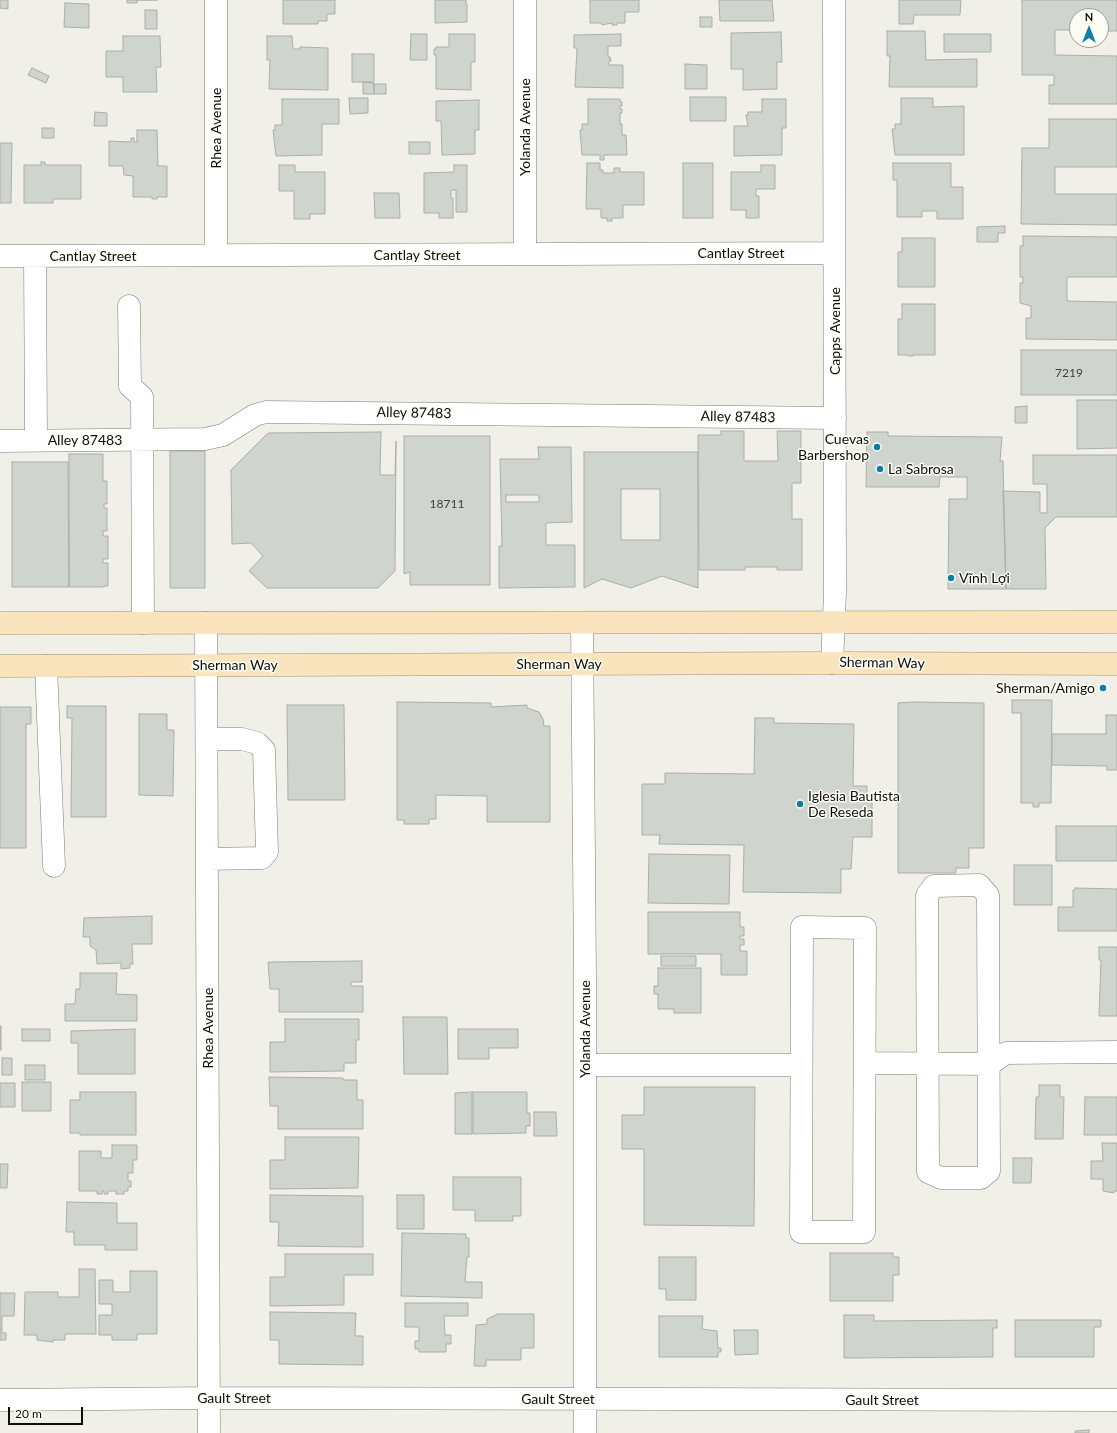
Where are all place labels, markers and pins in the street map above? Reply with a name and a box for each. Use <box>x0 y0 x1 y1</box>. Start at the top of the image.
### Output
place label: Cuevas Barbershop <box>798 431 869 464</box>
marker: Cuevas Barbershop <box>872 442 882 452</box>
place label: La Sabrosa <box>888 461 954 477</box>
marker: La Sabrosa <box>875 464 885 474</box>
place label: Vĩnh Lợi <box>959 570 1010 586</box>
marker: Vĩnh Lợi <box>946 573 956 583</box>
place label: Sherman/Amigo <box>996 680 1095 696</box>
marker: Sherman/Amigo <box>1098 683 1108 693</box>
place label: Iglesia Bautista De Reseda <box>808 788 900 820</box>
marker: Iglesia Bautista De Reseda <box>795 799 805 809</box>

